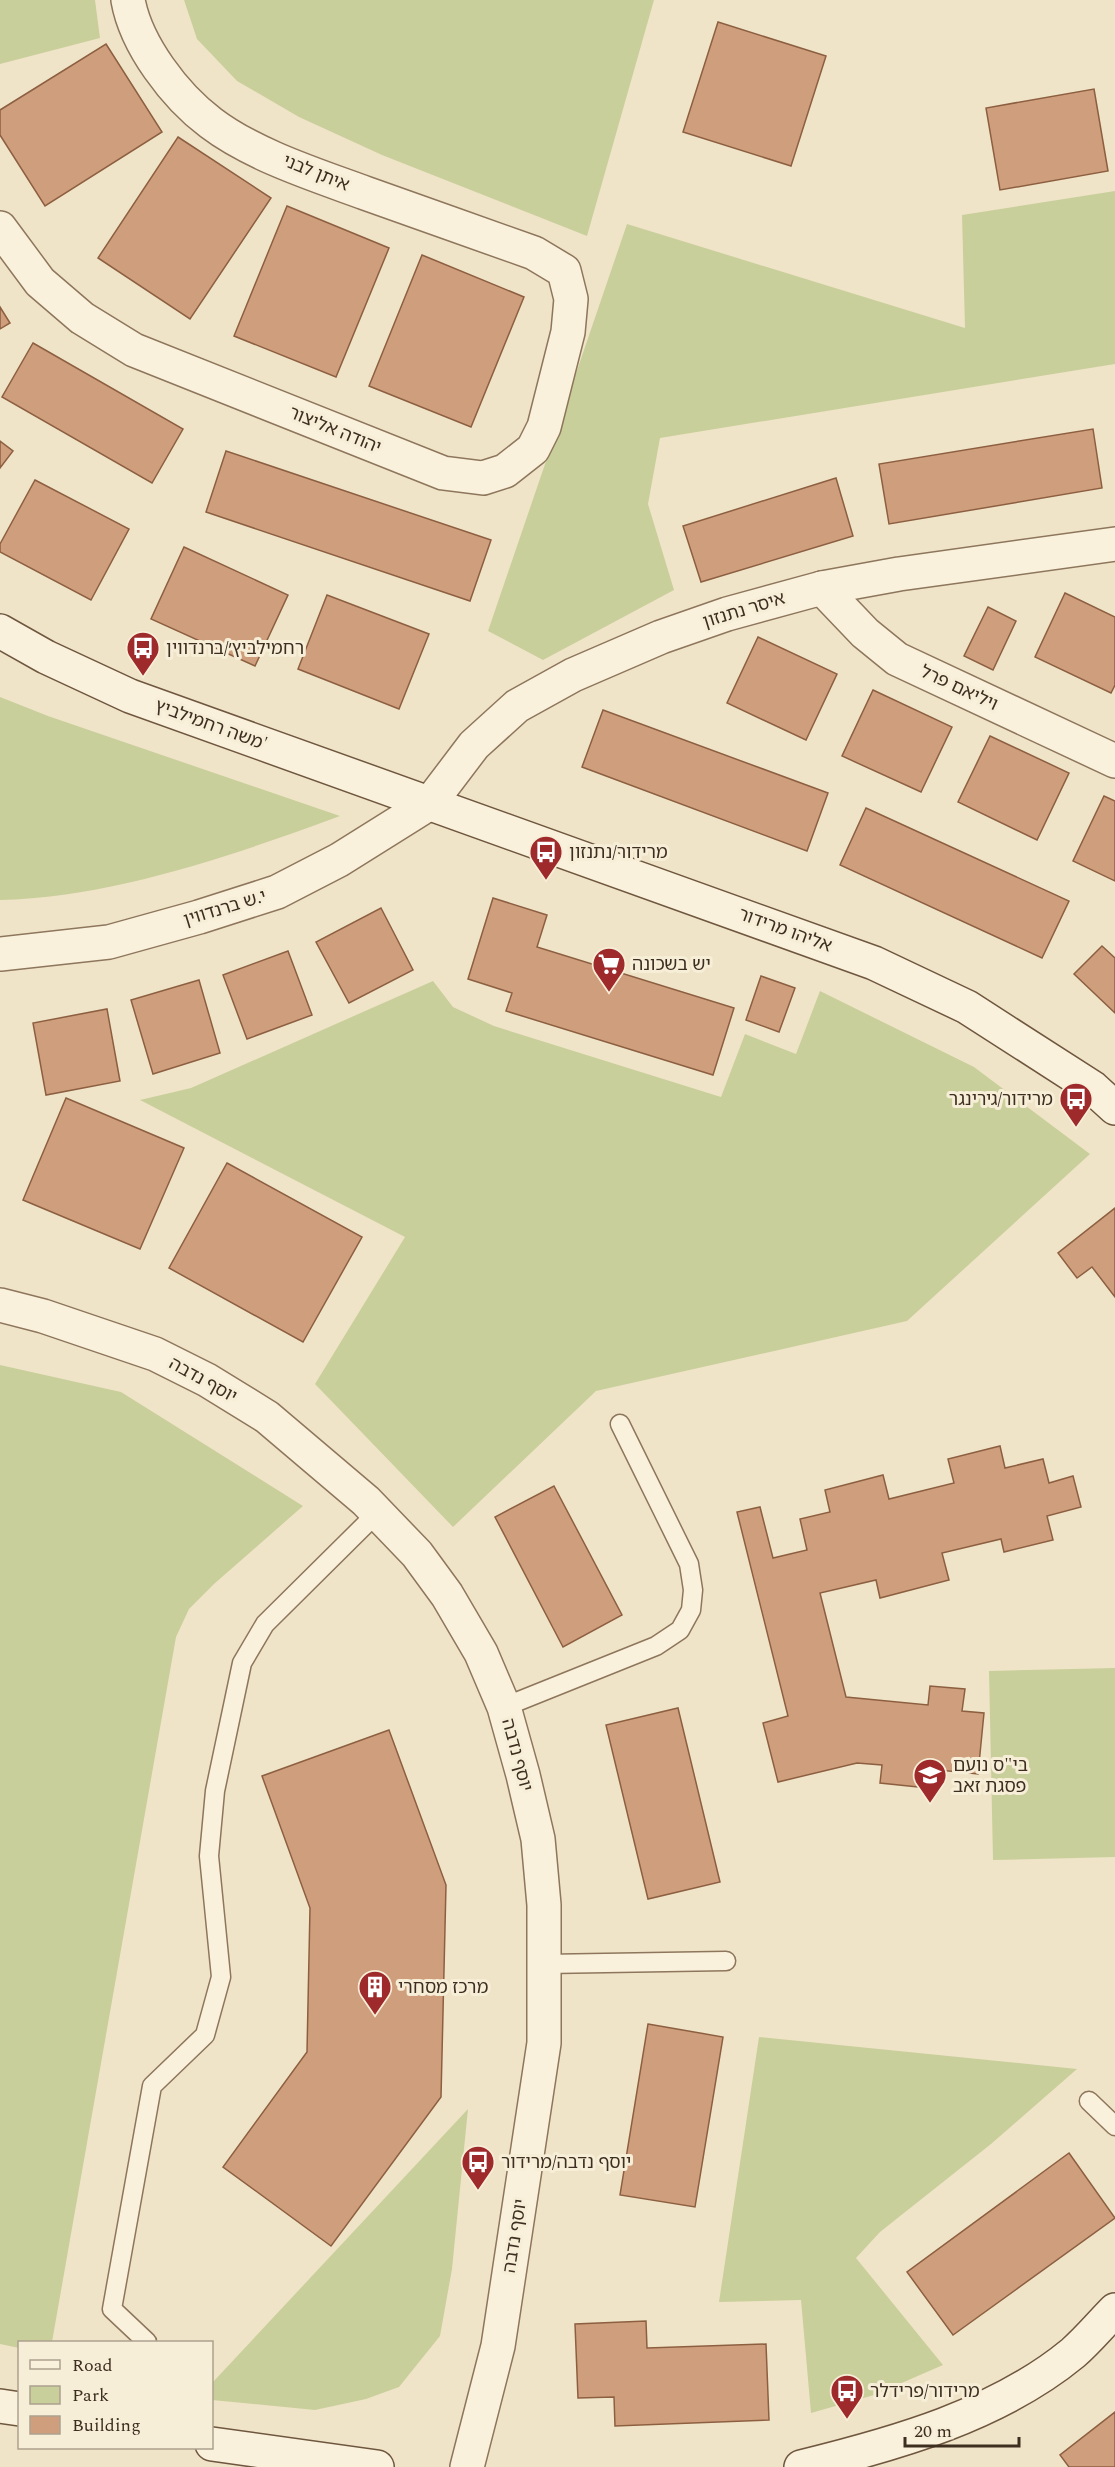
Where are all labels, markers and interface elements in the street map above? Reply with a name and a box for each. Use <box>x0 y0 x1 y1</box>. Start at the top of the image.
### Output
street label: איתן לבני <box>279 147 353 199</box>
street label: יהודה אליצור <box>285 399 385 461</box>
street label: איסר נתנזון <box>700 585 788 635</box>
bus stop icon: רחמילביץ׳/ברנדווין <box>125 630 161 677</box>
place label: רחמילביץ׳/ברנדווין <box>166 635 304 662</box>
street label: ויליאם פרל <box>916 658 1002 718</box>
street label: משה רחמילביץ' <box>151 692 271 758</box>
bus stop icon: מרידור/נתנזון <box>528 834 564 881</box>
place label: מרידור/נתנזון <box>569 839 668 866</box>
street label: י.ש ברנדווין <box>180 883 270 933</box>
street label: אליהו מרידור <box>734 901 836 959</box>
supermarket icon: יש בשכונה <box>591 946 627 993</box>
place label: יש בשכונה <box>632 951 711 978</box>
bus stop icon: מרידור/גירינגר <box>1058 1081 1094 1128</box>
place label: מרידור/גירינגר <box>949 1086 1053 1113</box>
street label: יוסף נדבה <box>164 1350 242 1410</box>
street label: יוסף נדבה <box>494 1715 540 1795</box>
place label: בי"ס נועם פסגת זאב <box>953 1752 1028 1800</box>
school or university icon: בי"ס נועם פסגת זאב <box>912 1757 948 1804</box>
building icon: מרכז מסחרי <box>357 1969 393 2016</box>
place label: מרכז מסחרי <box>398 1974 488 2001</box>
bus stop icon: יוסף נדבה/מרידור <box>460 2144 496 2191</box>
place label: יוסף נדבה/מרידור <box>501 2149 631 2176</box>
street label: יוסף נדבה <box>496 2197 534 2275</box>
legend <box>18 2341 213 2449</box>
text: Road <box>72 2352 113 2379</box>
bus stop icon: מרידור/פרידלר <box>829 2373 865 2420</box>
place label: מרידור/פרידלר <box>870 2378 980 2405</box>
text: Park <box>72 2382 109 2409</box>
scale bar <box>905 2410 1019 2448</box>
text: Building <box>72 2412 141 2439</box>
text: 20 m <box>914 2418 952 2445</box>

